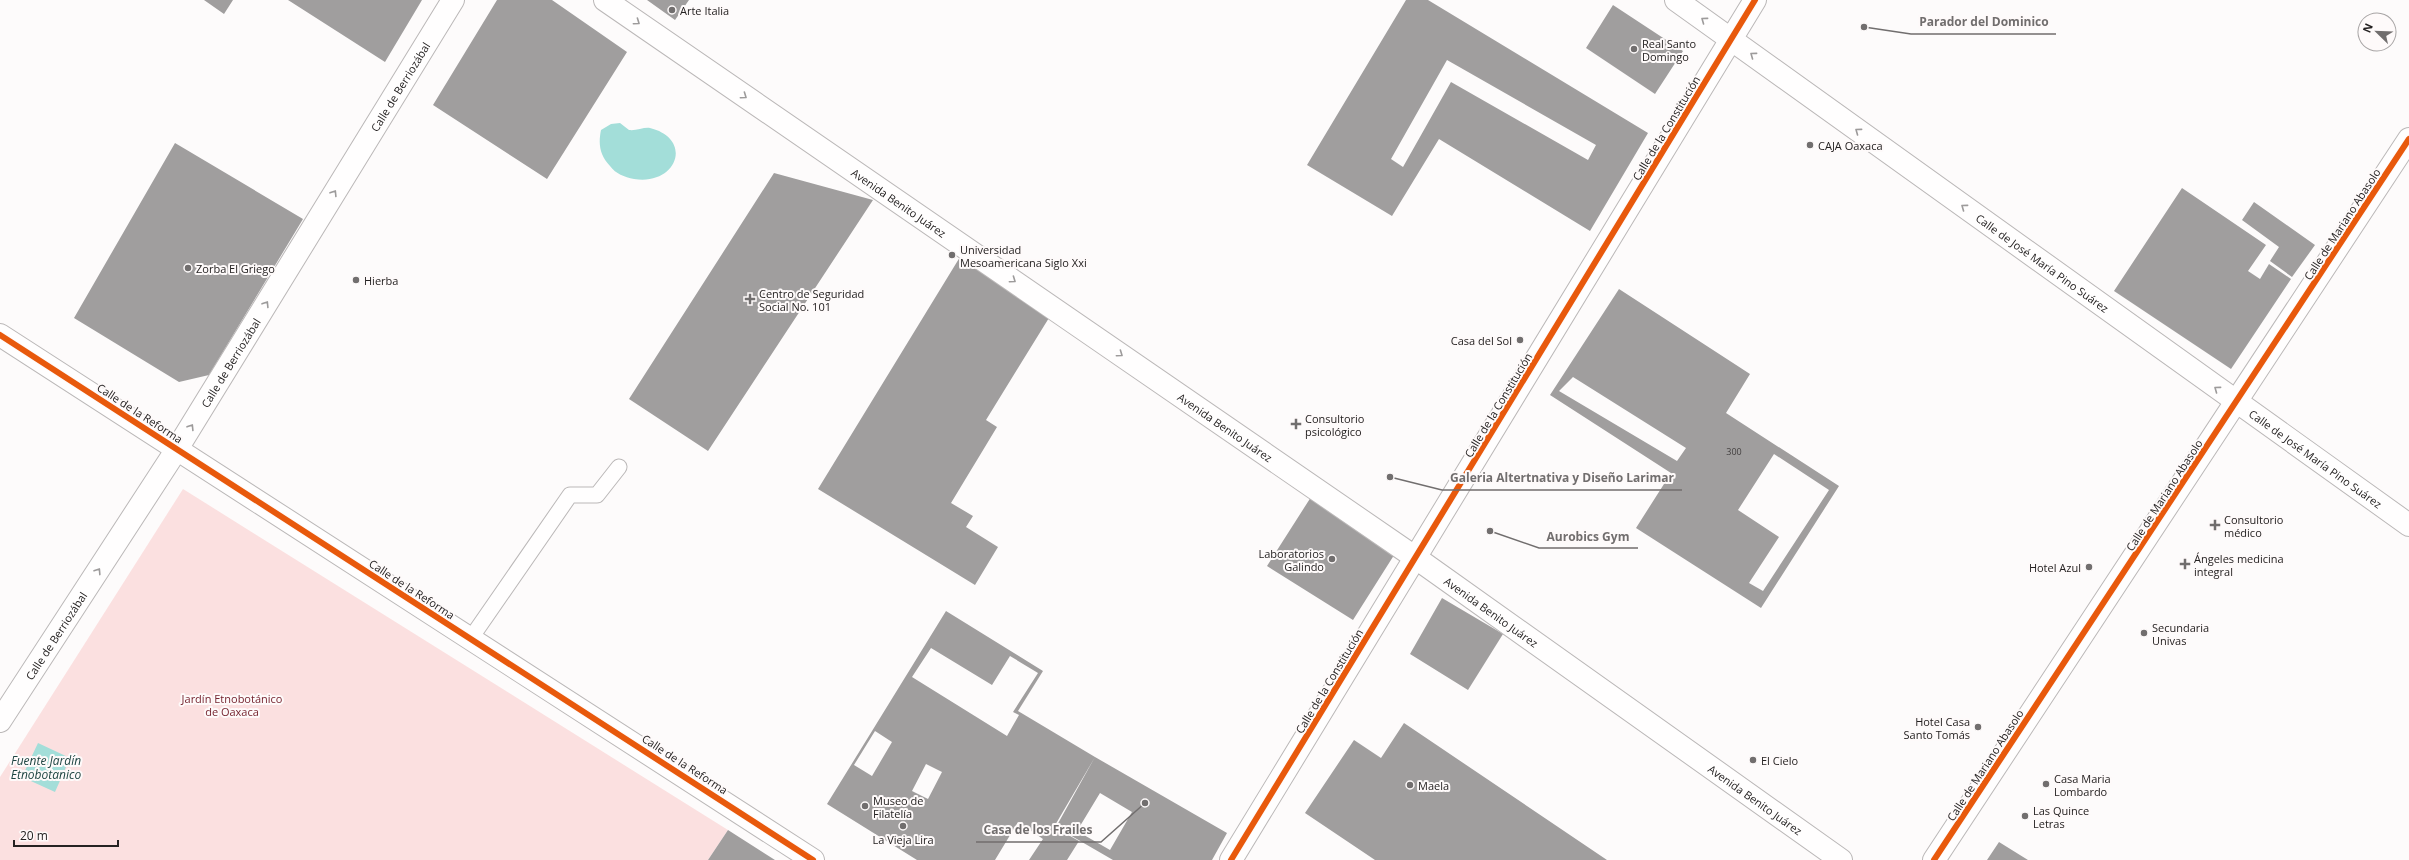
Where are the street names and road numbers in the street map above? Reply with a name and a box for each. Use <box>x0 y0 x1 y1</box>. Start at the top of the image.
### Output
street label: Calle de Berriozábal <box>367 39 433 134</box>
street label: Calle de la Constitución <box>1629 73 1703 183</box>
street label: Avenida Benito Juárez <box>849 164 949 240</box>
street label: Calle de Mariano Abasolo <box>2300 165 2384 283</box>
street label: Calle de José María Pino Suárez <box>1973 210 2112 315</box>
street label: Calle de Berriozábal <box>197 315 263 410</box>
street label: Calle de la Constitución <box>1461 350 1535 460</box>
street label: Calle de la Reforma <box>94 380 186 446</box>
street label: Avenida Benito Juárez <box>1175 389 1276 465</box>
street label: Calle de José María Pino Suárez <box>2246 406 2385 511</box>
street label: Calle de Mariano Abasolo <box>2122 436 2206 554</box>
street label: Calle de la Reforma <box>366 556 458 622</box>
street label: Avenida Benito Juárez <box>1442 573 1541 650</box>
street label: Calle de Berriozábal <box>22 589 90 682</box>
street label: Calle de la Constitución <box>1292 626 1366 736</box>
street label: Calle de Mariano Abasolo <box>1943 706 2027 824</box>
street label: Calle de la Reforma <box>639 731 731 797</box>
street label: Avenida Benito Juárez <box>1706 761 1806 838</box>

